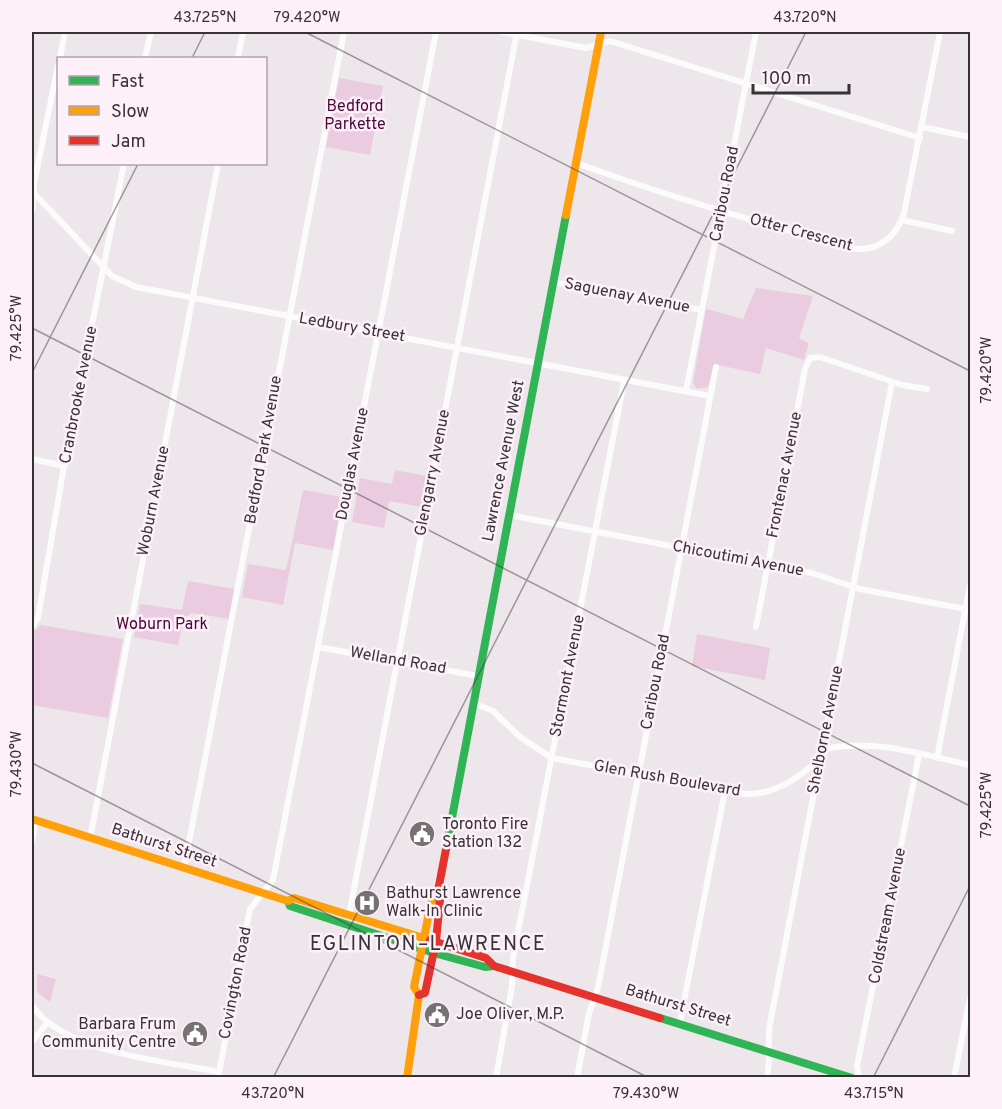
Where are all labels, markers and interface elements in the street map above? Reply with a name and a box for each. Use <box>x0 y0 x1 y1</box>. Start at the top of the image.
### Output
text: 43.725°N <box>174 9 237 28</box>
text: 79.420°W <box>273 9 341 28</box>
text: 43.720°N <box>773 9 837 28</box>
legend <box>57 57 267 165</box>
scale bar <box>753 57 849 95</box>
text: 100 m <box>762 68 811 91</box>
text: Fast <box>111 71 144 94</box>
park label: Bedford Parkette <box>324 97 386 135</box>
text: Slow <box>111 101 149 124</box>
text: Jam <box>111 131 146 154</box>
street label: Caribou Road <box>706 144 744 244</box>
street label: Otter Crescent <box>747 210 855 256</box>
street label: Saguenay Avenue <box>563 274 691 318</box>
text: 79.425°W <box>8 295 27 361</box>
street label: Ledbury Street <box>297 309 407 347</box>
street label: Cranbrooke Avenue <box>56 324 102 466</box>
text: 79.420°W <box>978 336 997 404</box>
street label: Bedford Park Avenue <box>241 374 287 526</box>
street label: Lawrence Avenue West <box>479 378 529 544</box>
street label: Douglas Avenue <box>332 406 374 522</box>
street label: Glengarry Avenue <box>411 408 455 538</box>
street label: Frontenac Avenue <box>763 410 807 540</box>
street label: Woburn Avenue <box>134 444 174 558</box>
street label: Chicoutimi Avenue <box>671 536 805 582</box>
street label: Stormont Avenue <box>546 613 590 739</box>
park label: Woburn Park <box>116 615 208 635</box>
street label: Caribou Road <box>637 632 675 732</box>
street label: Welland Road <box>348 643 448 679</box>
street label: Shelborne Avenue <box>804 664 848 796</box>
text: 79.430°W <box>8 731 27 797</box>
street label: Glen Rush Boulevard <box>592 756 742 802</box>
text: 79.425°W <box>978 772 997 838</box>
place label: Toronto Fire Station 132 <box>442 815 528 853</box>
public building icon: Toronto Fire Station 132 <box>407 819 437 849</box>
street label: Bathurst Street <box>109 820 219 872</box>
street label: Coldstream Avenue <box>865 846 911 986</box>
place label: Bathurst Lawrence Walk-In Clinic <box>386 884 521 922</box>
hospital icon: Bathurst Lawrence Walk-In Clinic <box>352 888 382 918</box>
street label: Covington Road <box>215 925 257 1041</box>
district label: EGLINTON–LAWRENCE <box>310 932 546 958</box>
street label: Bathurst Street <box>623 980 733 1032</box>
public building icon: Joe Oliver, M.P. <box>422 1000 452 1030</box>
place label: Joe Oliver, M.P. <box>456 1005 564 1025</box>
place label: Barbara Frum Community Centre <box>41 1015 176 1053</box>
public building icon: Barbara Frum Community Centre <box>180 1019 210 1049</box>
text: 43.720°N <box>241 1085 305 1104</box>
text: 79.430°W <box>613 1085 679 1104</box>
text: 43.715°N <box>844 1085 904 1104</box>

